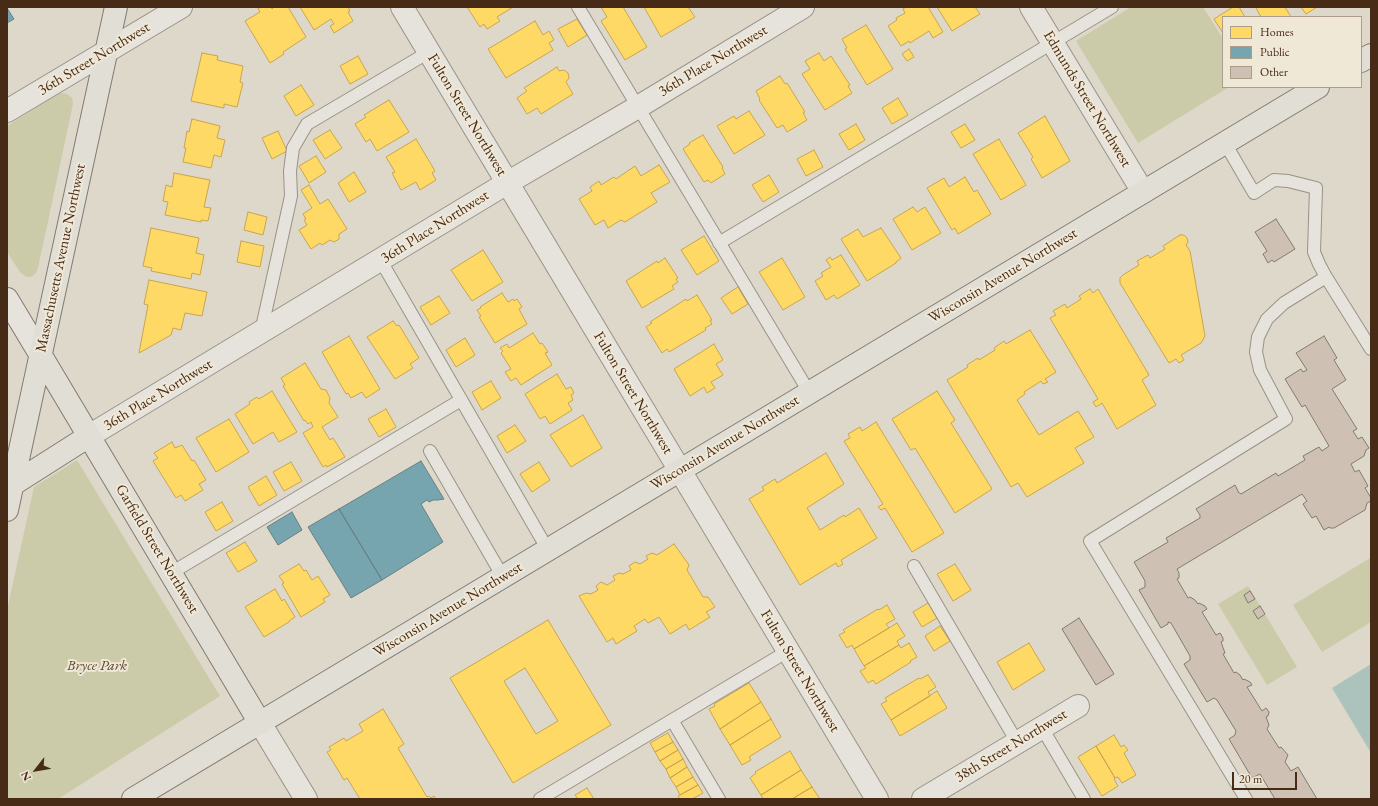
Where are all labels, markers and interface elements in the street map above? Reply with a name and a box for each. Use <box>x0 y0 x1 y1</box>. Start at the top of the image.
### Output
legend <box>1222 16 1362 88</box>
street label: 36th Street Northwest <box>35 18 153 100</box>
street label: 36th Place Northwest <box>655 21 771 101</box>
text: Homes <box>1260 24 1294 40</box>
street label: Edmunds Street Northwest <box>1039 27 1135 171</box>
text: Public <box>1260 44 1290 60</box>
street label: Fulton Street Northwest <box>423 50 511 180</box>
text: Other <box>1260 64 1288 80</box>
street label: Massachusetts Avenue Northwest <box>32 162 90 354</box>
street label: 36th Place Northwest <box>378 187 492 267</box>
street label: Wisconsin Avenue Northwest <box>925 224 1081 328</box>
street label: Fulton Street Northwest <box>589 328 677 458</box>
street label: 36th Place Northwest <box>100 355 216 435</box>
street label: Wisconsin Avenue Northwest <box>647 391 803 495</box>
street label: Garfield Street Northwest <box>111 481 203 617</box>
street label: Wisconsin Avenue Northwest <box>370 558 526 662</box>
street label: Fulton Street Northwest <box>756 606 844 736</box>
park label: Bryce Park <box>67 657 127 675</box>
street label: 38th Street Northwest <box>952 705 1070 787</box>
north arrow <box>16 750 56 790</box>
scale bar <box>1234 764 1299 790</box>
text: N <box>17 769 34 784</box>
text: 20 m <box>1239 771 1262 787</box>

